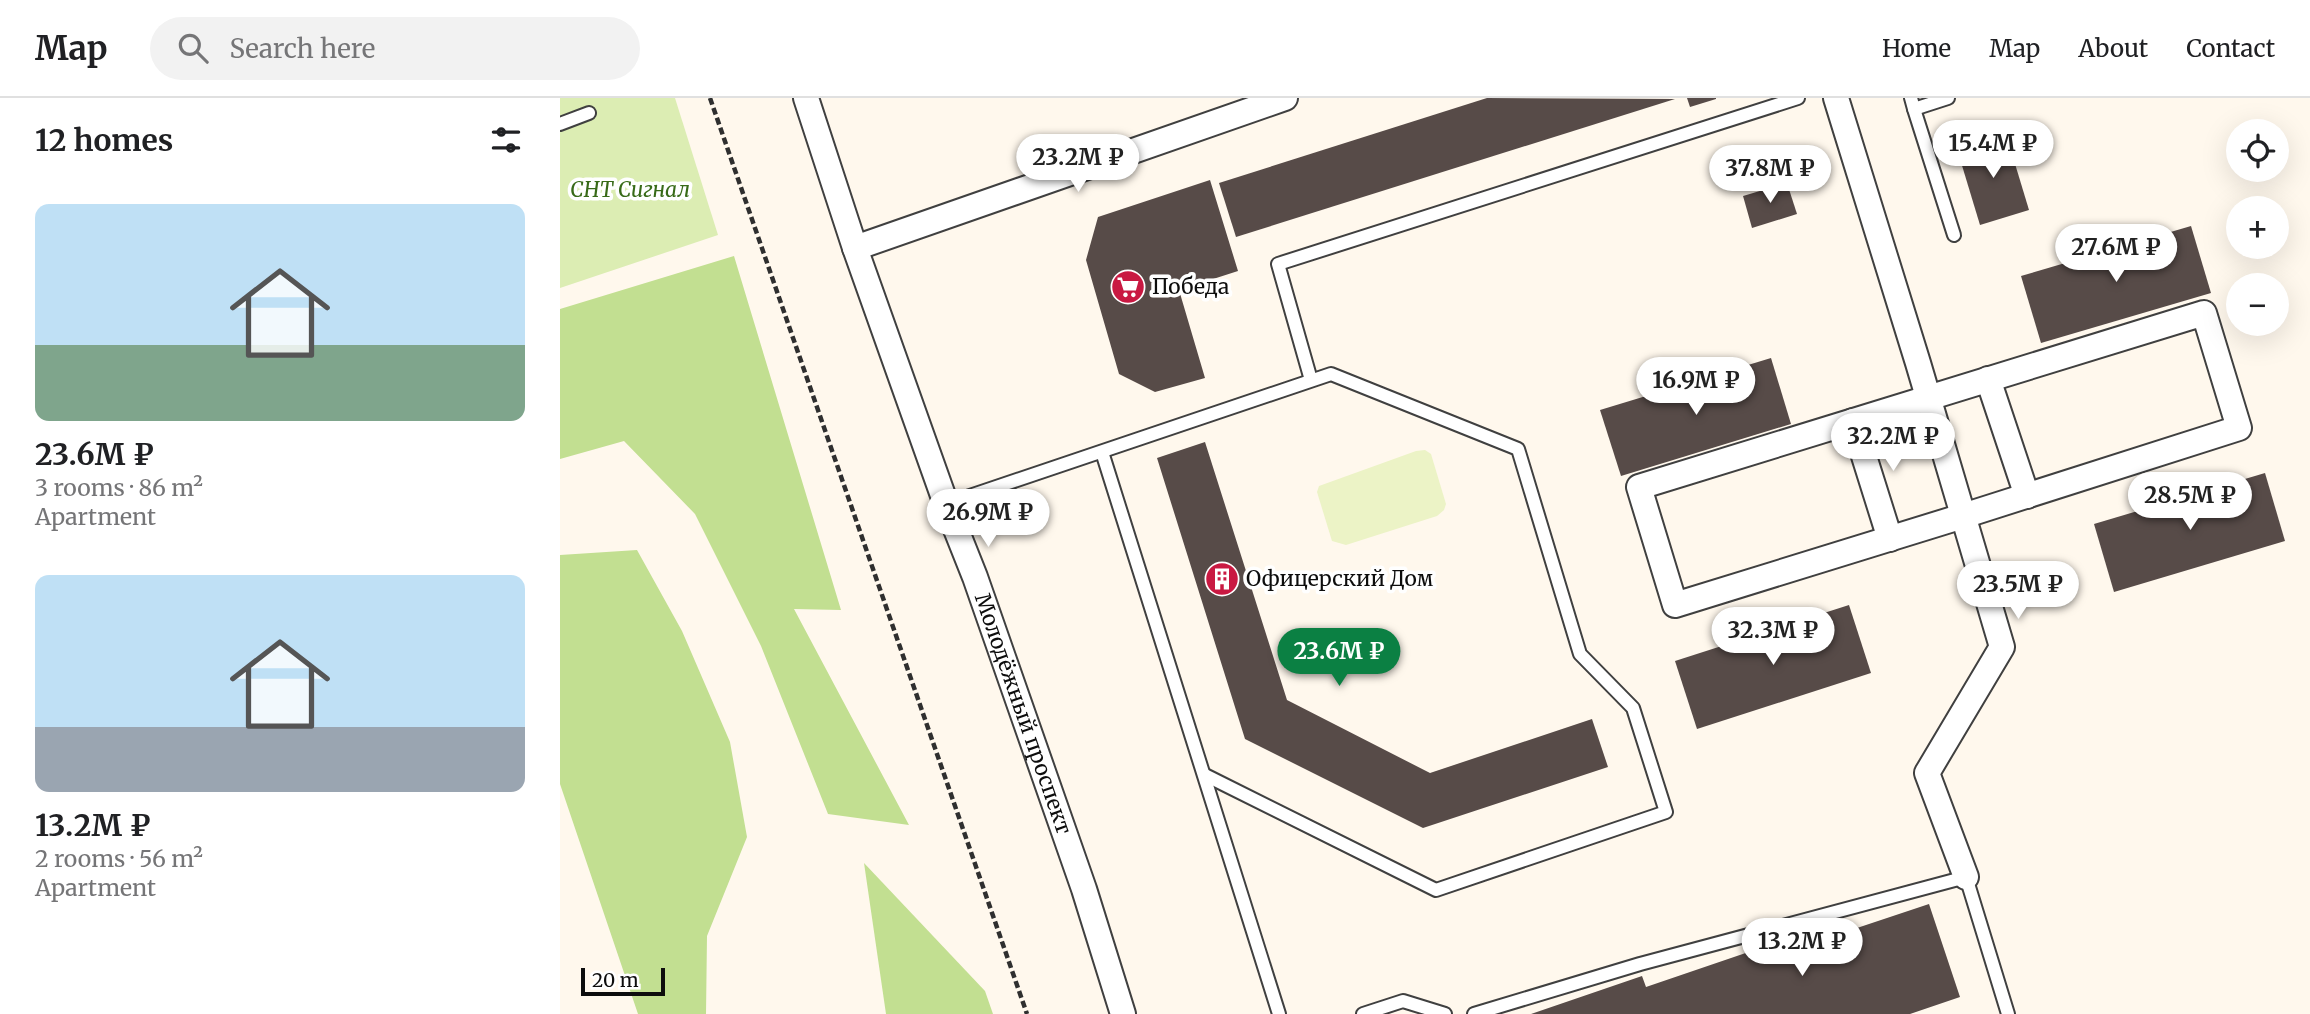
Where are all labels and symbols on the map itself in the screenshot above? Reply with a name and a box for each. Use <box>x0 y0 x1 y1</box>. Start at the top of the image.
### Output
pin: 15.4M ₽ <box>1928 120 2058 180</box>
pin: 23.2M ₽ <box>1013 134 1143 194</box>
pin: 37.8M ₽ <box>1705 146 1835 205</box>
park label: СНТ Сигнал <box>570 176 690 203</box>
pin: 27.6M ₽ <box>2051 225 2181 284</box>
supermarket icon: Победа <box>1109 268 1147 306</box>
place label: Победа <box>1152 273 1229 300</box>
pin: 16.9M ₽ <box>1631 358 1761 417</box>
pin: 32.2M ₽ <box>1828 414 1958 473</box>
pin: 28.5M ₽ <box>2125 472 2255 532</box>
pin: 26.9M ₽ <box>923 490 1053 549</box>
building icon: Офицерский Дом <box>1203 560 1241 598</box>
pin: 23.5M ₽ <box>1953 561 2083 621</box>
place label: Офицерский Дом <box>1246 565 1433 592</box>
street label: Молодёжный проспект <box>969 590 1078 838</box>
pin: 32.3M ₽ <box>1708 608 1838 667</box>
pin: 23.6M ₽ <box>1274 628 1404 688</box>
pin: 13.2M ₽ <box>1737 918 1867 978</box>
scale bar <box>581 965 665 997</box>

